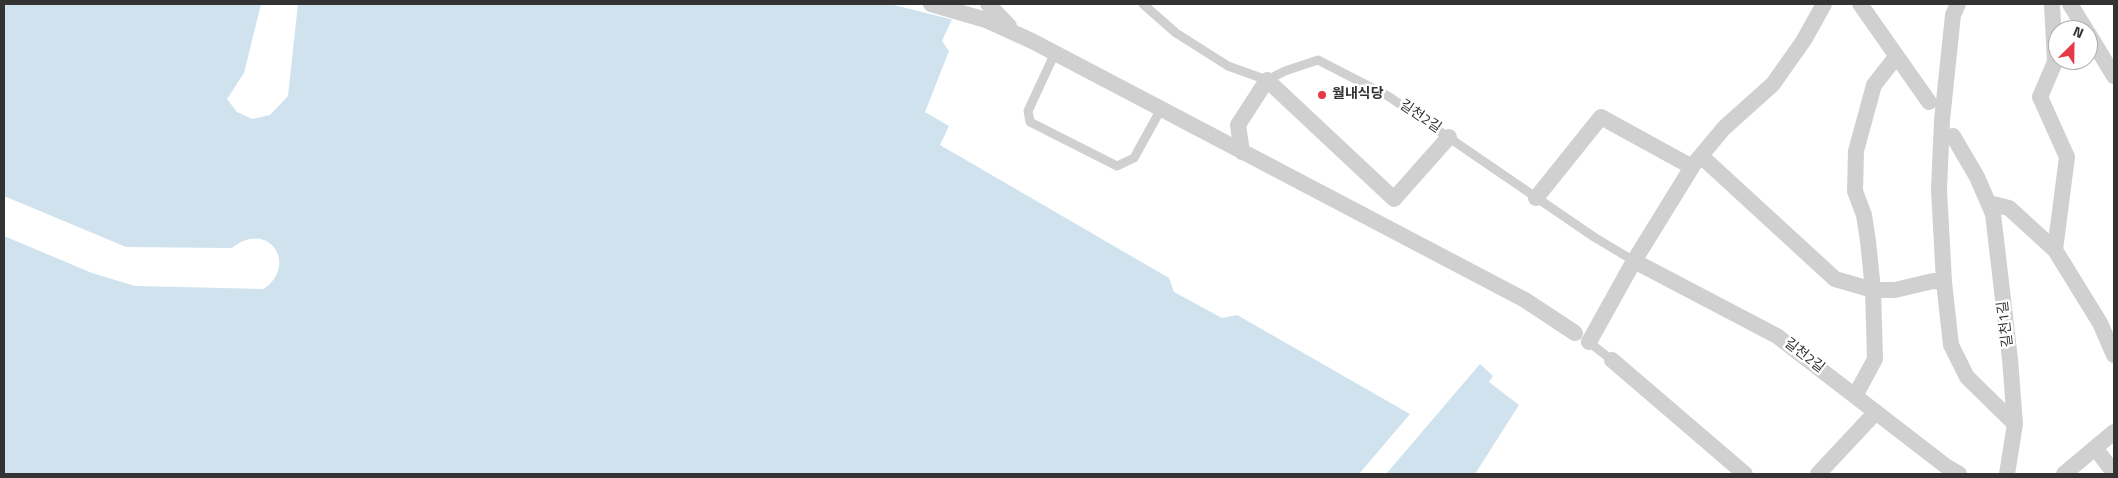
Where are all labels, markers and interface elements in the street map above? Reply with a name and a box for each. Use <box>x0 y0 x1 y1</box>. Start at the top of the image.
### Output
north arrow <box>2048 20 2098 70</box>
text: N <box>2070 20 2087 43</box>
place label: 월내식당 <box>1332 87 1384 103</box>
marker: 월내식당 <box>1316 89 1328 101</box>
street label: 길천2길 <box>1396 97 1444 137</box>
street label: 길천1길 <box>1995 300 2017 348</box>
street label: 길천2길 <box>1781 335 1827 377</box>

